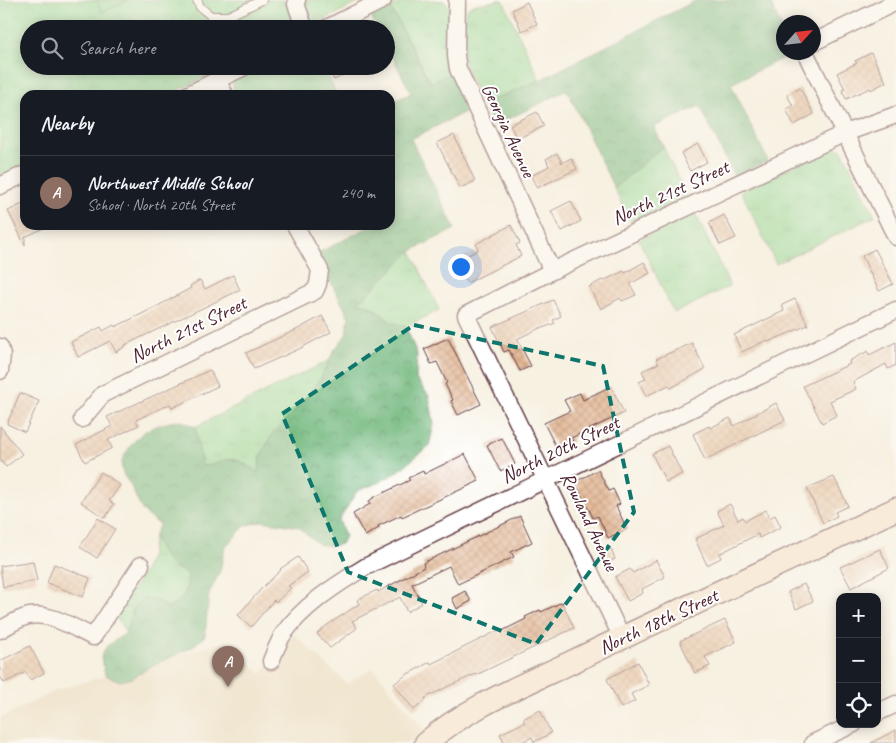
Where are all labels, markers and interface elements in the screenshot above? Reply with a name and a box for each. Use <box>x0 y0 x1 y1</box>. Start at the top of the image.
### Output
north arrow <box>776 15 821 60</box>
search box <box>20 20 395 75</box>
icon: search <box>38 34 66 62</box>
text: Search here <box>78 36 155 60</box>
street label: Georgia Avenue <box>476 79 542 183</box>
text: Nearby <box>40 110 93 136</box>
street label: North 21st Street <box>608 153 735 230</box>
text: Northwest Middle School <box>87 171 250 195</box>
text: A <box>52 183 60 203</box>
text: 240 m <box>341 183 375 203</box>
text: School · North 20th Street <box>87 195 235 215</box>
your location <box>448 254 474 280</box>
street label: North 21st Street <box>126 290 253 368</box>
street label: North 20th Street <box>497 409 626 489</box>
street label: Rowland Avenue <box>555 468 625 576</box>
street label: North 18th Street <box>595 582 724 660</box>
map controls <box>836 593 881 728</box>
button: + <box>836 593 881 638</box>
button: − <box>836 638 881 683</box>
pin: A <box>212 646 244 687</box>
button: locate <box>836 683 881 728</box>

